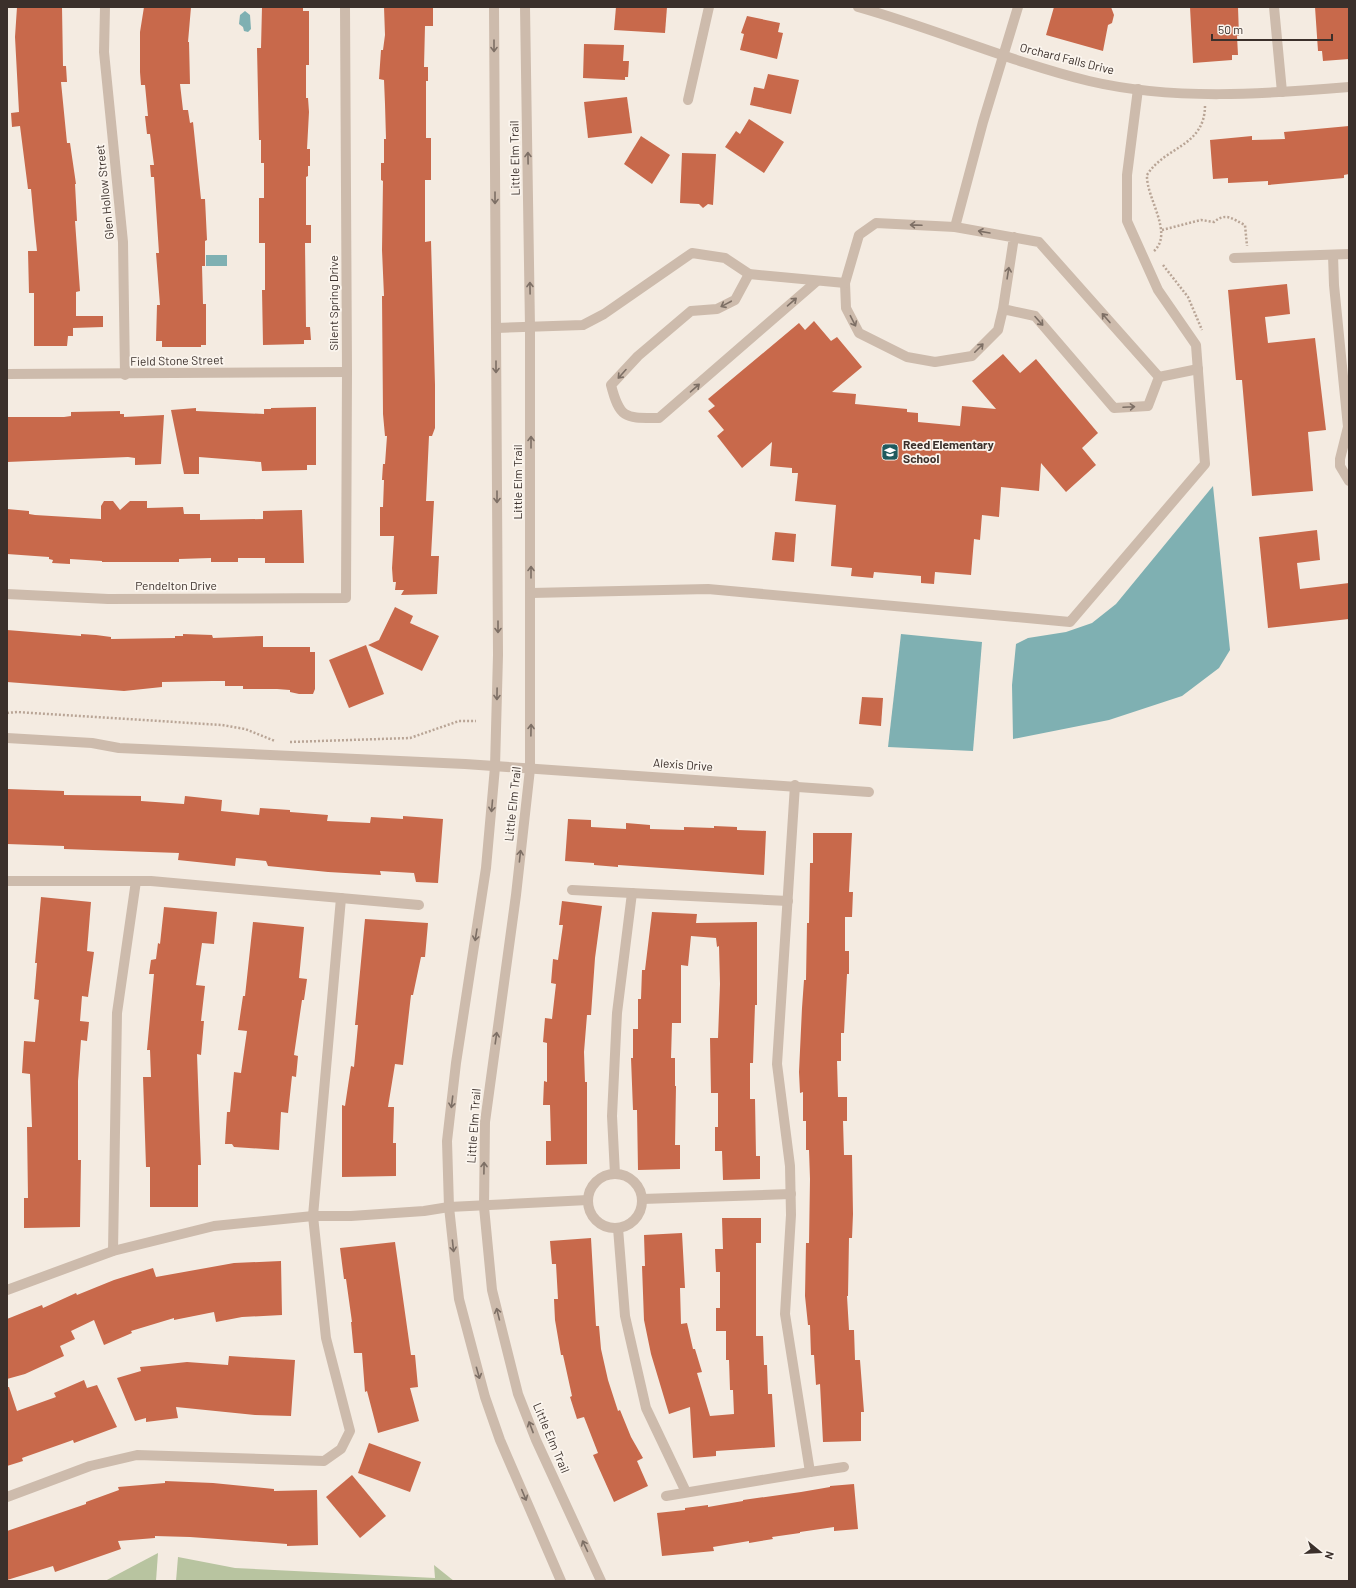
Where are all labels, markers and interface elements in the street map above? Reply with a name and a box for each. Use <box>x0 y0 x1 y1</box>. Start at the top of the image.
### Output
scale bar <box>1212 16 1332 42</box>
text: 50 m <box>1218 22 1243 36</box>
one-way arrow <box>490 39 498 52</box>
street label: Orchard Falls Drive <box>1019 40 1116 77</box>
street label: Little Elm Trail <box>506 120 522 196</box>
street label: Glen Hollow Street <box>92 144 116 240</box>
one-way arrow <box>524 152 532 165</box>
one-way arrow <box>491 191 499 204</box>
one-way arrow <box>910 221 923 229</box>
one-way arrow <box>978 228 991 236</box>
street label: Silent Spring Drive <box>326 255 340 351</box>
one-way arrow <box>1004 267 1012 280</box>
one-way arrow <box>526 282 534 295</box>
one-way arrow <box>787 298 798 307</box>
one-way arrow <box>720 301 732 309</box>
one-way arrow <box>1102 313 1111 323</box>
one-way arrow <box>849 315 857 327</box>
one-way arrow <box>1034 316 1044 326</box>
one-way arrow <box>974 343 984 353</box>
street label: Field Stone Street <box>130 352 224 368</box>
one-way arrow <box>492 360 500 373</box>
one-way arrow <box>617 368 626 379</box>
one-way arrow <box>689 384 700 393</box>
one-way arrow <box>1122 404 1135 411</box>
one-way arrow <box>527 436 535 449</box>
place label: Reed Elementary School <box>903 437 994 465</box>
school or university icon: Reed Elementary School <box>880 442 900 462</box>
street label: Little Elm Trail <box>510 444 524 520</box>
one-way arrow <box>493 490 501 503</box>
one-way arrow <box>527 566 535 579</box>
street label: Pendelton Drive <box>135 578 217 592</box>
one-way arrow <box>494 620 502 633</box>
one-way arrow <box>493 687 501 700</box>
one-way arrow <box>527 724 535 737</box>
street label: Alexis Drive <box>653 755 713 773</box>
street label: Little Elm Trail <box>501 766 523 842</box>
one-way arrow <box>488 799 495 812</box>
one-way arrow <box>516 850 524 863</box>
one-way arrow <box>472 928 480 941</box>
one-way arrow <box>492 1032 500 1045</box>
street label: Little Elm Trail <box>463 1088 483 1164</box>
one-way arrow <box>448 1095 456 1108</box>
one-way arrow <box>480 1162 488 1175</box>
one-way arrow <box>449 1239 457 1252</box>
one-way arrow <box>494 1308 501 1321</box>
one-way arrow <box>475 1367 482 1380</box>
street label: Little Elm Trail <box>531 1400 573 1475</box>
one-way arrow <box>527 1422 535 1434</box>
one-way arrow <box>521 1489 528 1501</box>
north arrow <box>1300 1532 1340 1572</box>
one-way arrow <box>581 1540 588 1552</box>
text: N <box>1323 1550 1337 1561</box>

